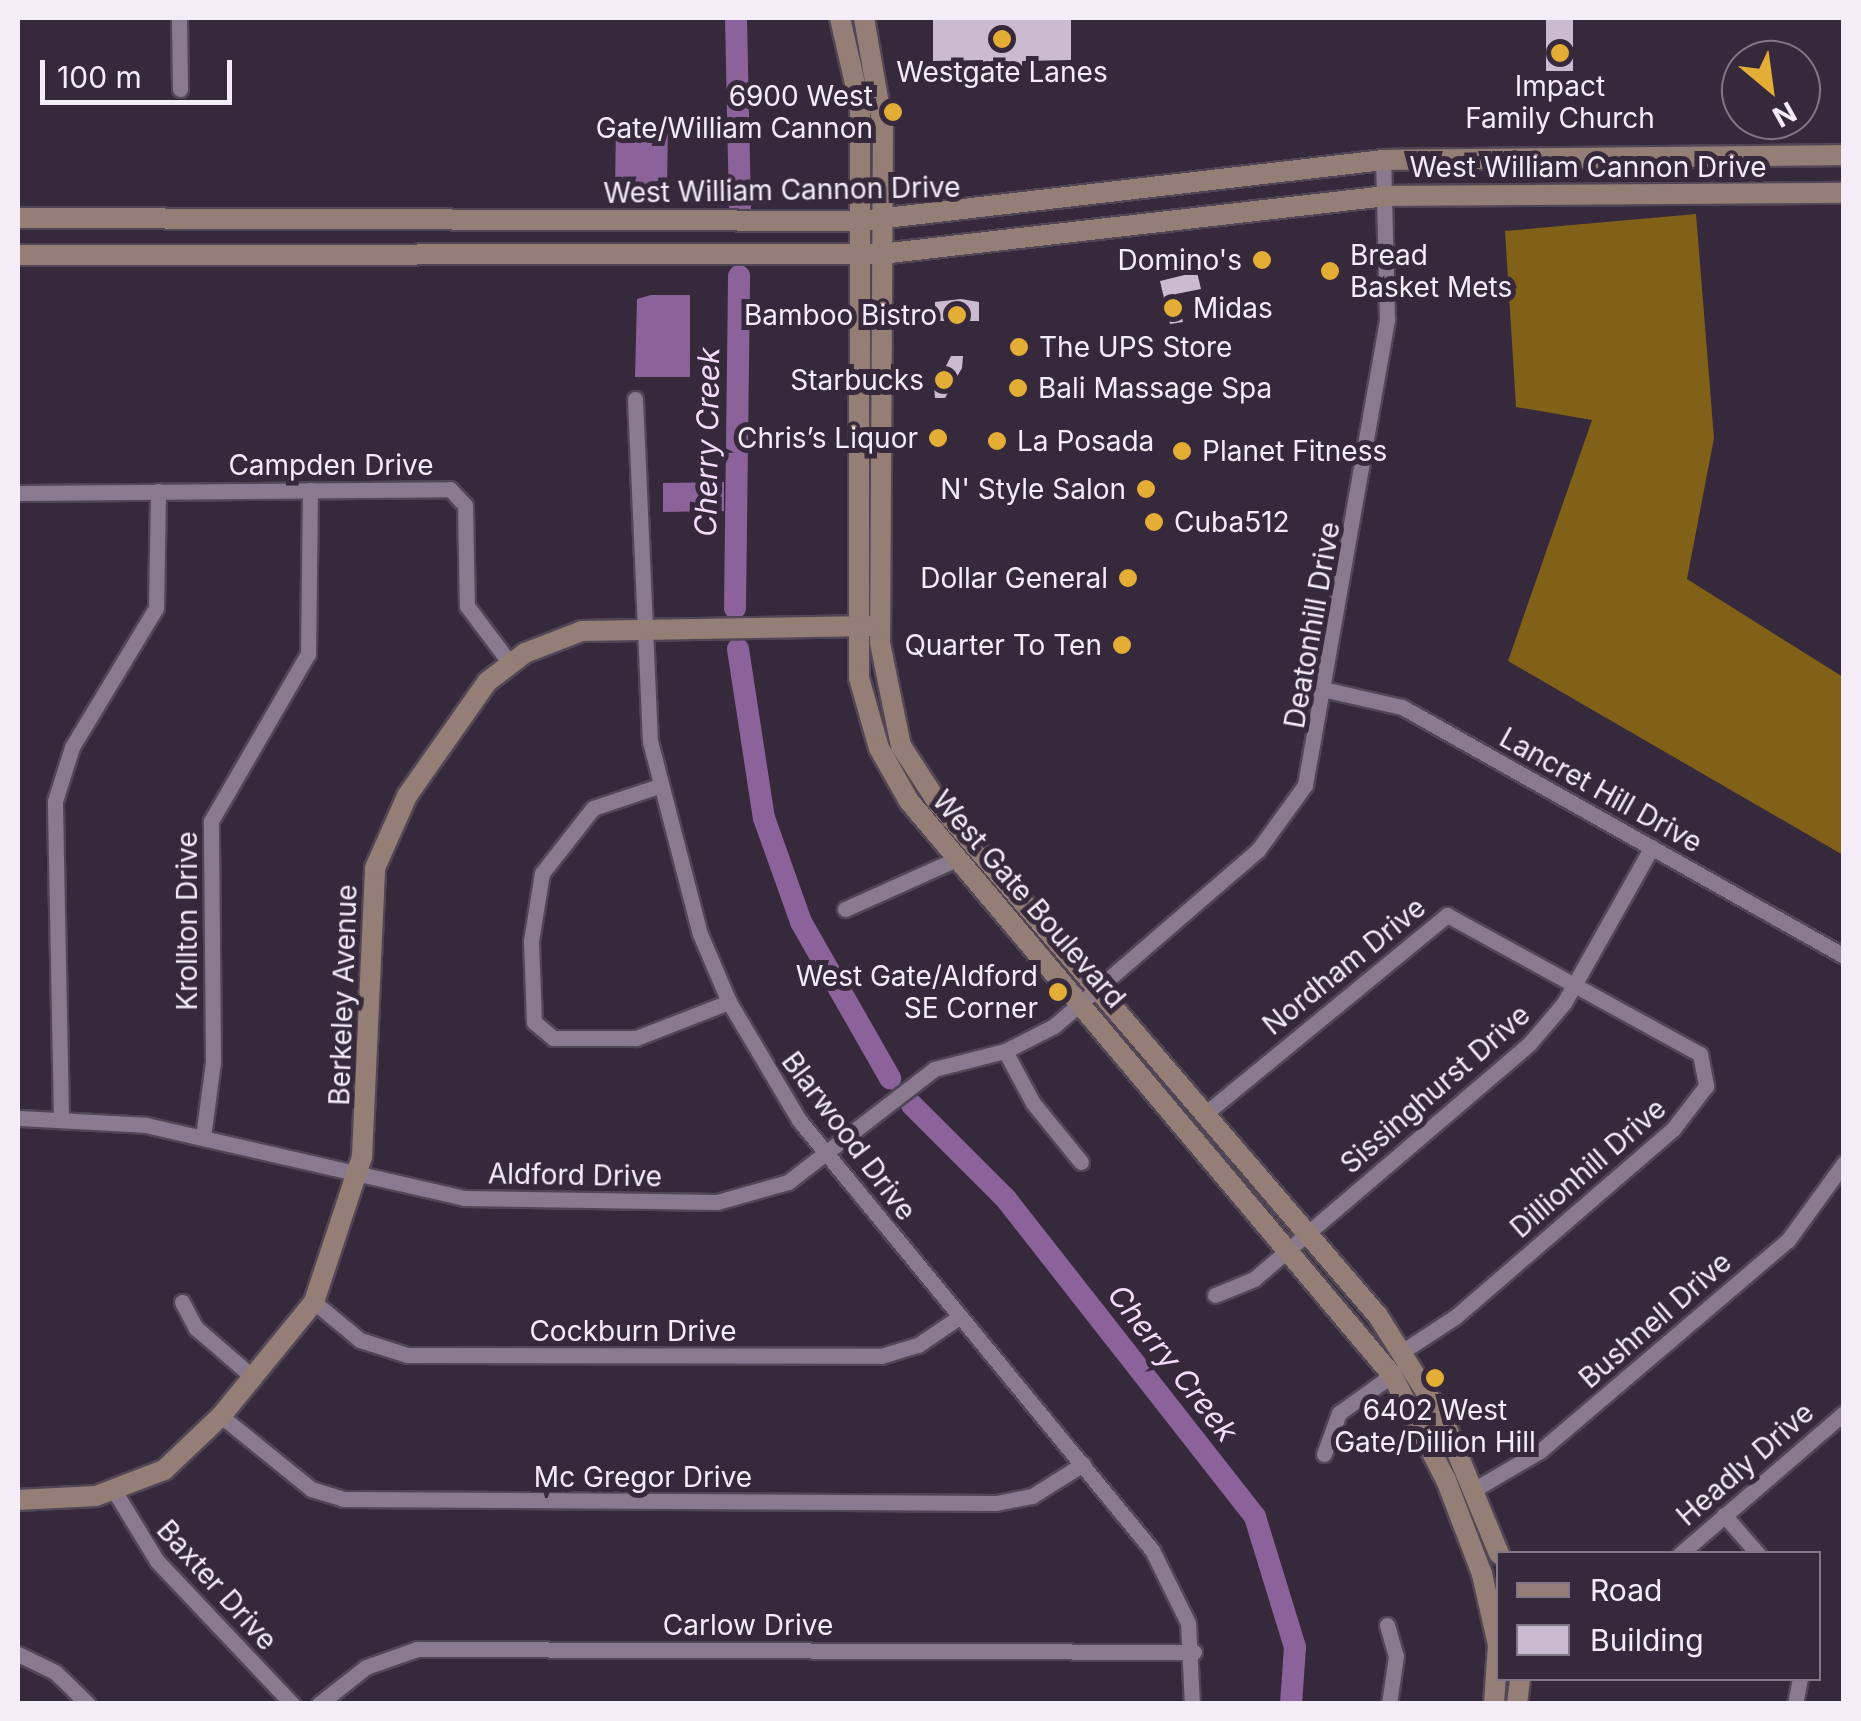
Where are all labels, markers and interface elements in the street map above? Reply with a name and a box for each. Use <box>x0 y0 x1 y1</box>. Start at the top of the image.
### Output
marker: Westgate Lanes <box>991 28 1013 50</box>
scale bar <box>45 40 238 102</box>
north arrow <box>1721 40 1821 140</box>
marker: Impact Family Church <box>1549 42 1571 64</box>
place label: Westgate Lanes <box>896 55 1108 89</box>
text: 100 m <box>57 59 142 95</box>
place label: Impact Family Church <box>1465 69 1655 135</box>
place label: 6900 West Gate/William Cannon <box>596 79 873 145</box>
text: N <box>1767 94 1802 135</box>
marker: 6900 West Gate/William Cannon <box>882 101 904 123</box>
street label: West William Cannon Drive <box>1409 150 1767 184</box>
street label: West William Cannon Drive <box>603 170 961 210</box>
place label: Bread Basket Mets <box>1350 238 1512 304</box>
place label: Domino's <box>1118 243 1242 277</box>
marker: Domino's <box>1251 249 1273 271</box>
marker: Bread Basket Mets <box>1319 260 1341 282</box>
place label: Midas <box>1193 291 1273 325</box>
marker: Midas <box>1162 297 1184 319</box>
place label: Bamboo Bistro <box>744 298 937 332</box>
marker: Bamboo Bistro <box>946 304 968 326</box>
place label: The UPS Store <box>1039 330 1232 364</box>
marker: The UPS Store <box>1008 336 1030 358</box>
water label: Cherry Creek <box>687 347 727 537</box>
place label: Starbucks <box>790 363 924 397</box>
marker: Starbucks <box>933 369 955 391</box>
place label: Bali Massage Spa <box>1038 371 1272 405</box>
marker: Bali Massage Spa <box>1007 377 1029 399</box>
place label: Chris’s Liquor <box>737 421 918 455</box>
place label: La Posada <box>1017 424 1154 458</box>
marker: Chris’s Liquor <box>927 427 949 449</box>
marker: La Posada <box>986 430 1008 452</box>
place label: Planet Fitness <box>1202 434 1387 468</box>
marker: Planet Fitness <box>1171 440 1193 462</box>
street label: Campden Drive <box>228 448 434 482</box>
place label: N' Style Salon <box>940 472 1126 506</box>
marker: N' Style Salon <box>1135 478 1157 500</box>
place label: Cuba512 <box>1174 505 1290 539</box>
marker: Cuba512 <box>1143 511 1165 533</box>
street label: Deatonhill Drive <box>1277 519 1347 731</box>
place label: Dollar General <box>920 561 1108 595</box>
marker: Dollar General <box>1117 567 1139 589</box>
place label: Quarter To Ten <box>904 628 1102 662</box>
marker: Quarter To Ten <box>1111 634 1133 656</box>
street label: Lancret Hill Drive <box>1494 721 1708 859</box>
street label: West Gate Boulevard <box>926 784 1132 1014</box>
street label: Krollton Drive <box>170 831 204 1011</box>
street label: Berkeley Avenue <box>322 884 364 1106</box>
street label: Nordham Drive <box>1256 890 1432 1042</box>
place label: West Gate/Aldford SE Corner <box>796 959 1038 1025</box>
marker: West Gate/Aldford SE Corner <box>1047 981 1069 1003</box>
street label: Sissinghurst Drive <box>1334 998 1536 1180</box>
street label: Blarwood Drive <box>775 1045 923 1227</box>
street label: Dillionhill Drive <box>1503 1091 1673 1245</box>
street label: Aldford Drive <box>488 1157 662 1193</box>
street label: Bushnell Drive <box>1572 1245 1738 1395</box>
water label: Cherry Creek <box>1100 1277 1246 1449</box>
street label: Cockburn Drive <box>529 1314 737 1348</box>
marker: 6402 West Gate/Dillion Hill <box>1424 1367 1446 1389</box>
place label: 6402 West Gate/Dillion Hill <box>1334 1393 1536 1459</box>
street label: Headly Drive <box>1670 1395 1820 1533</box>
street label: Mc Gregor Drive <box>534 1460 752 1494</box>
street label: Baxter Drive <box>150 1513 284 1657</box>
legend <box>1496 1551 1821 1681</box>
text: Road <box>1590 1572 1662 1608</box>
street label: Carlow Drive <box>663 1608 833 1642</box>
text: Building <box>1590 1622 1704 1658</box>

